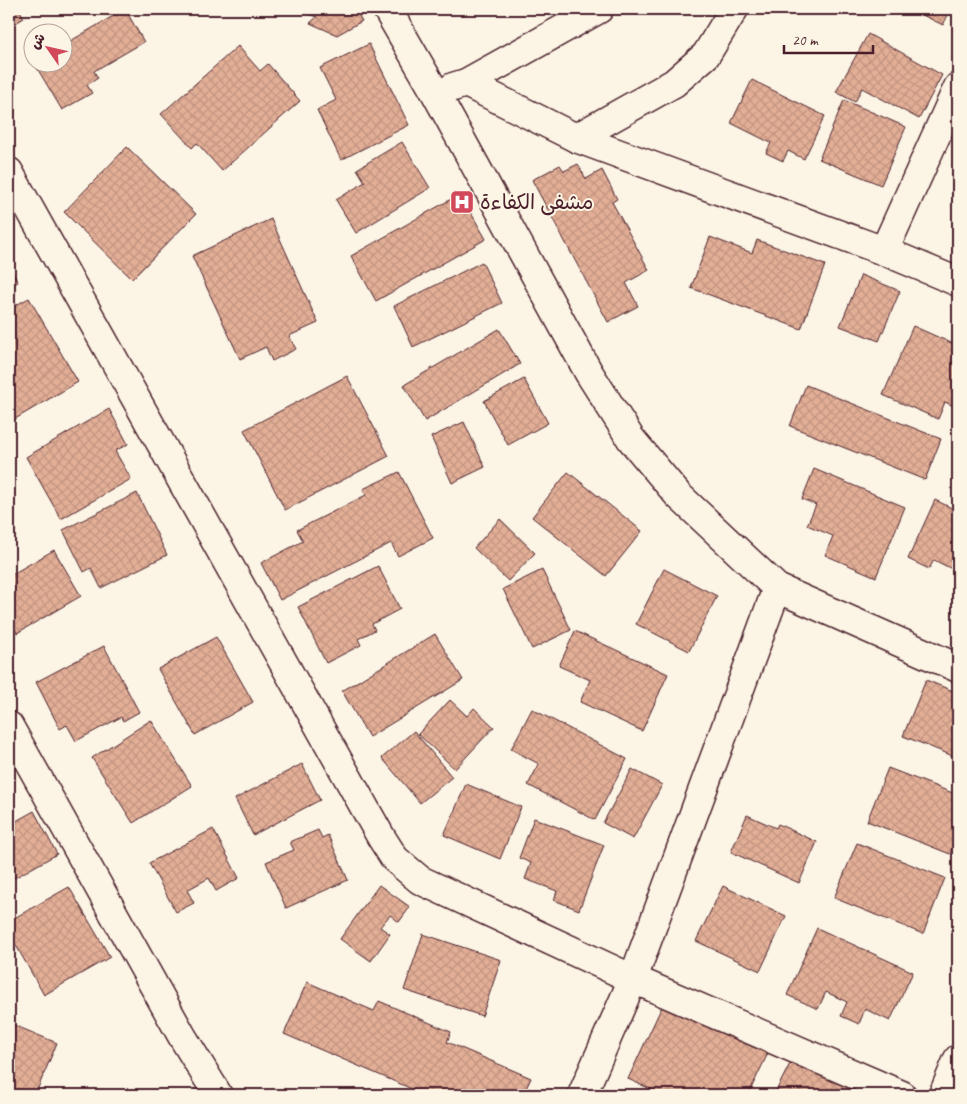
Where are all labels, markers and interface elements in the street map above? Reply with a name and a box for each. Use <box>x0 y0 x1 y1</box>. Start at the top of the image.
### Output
north arrow <box>22 22 72 72</box>
scale bar <box>784 22 873 54</box>
text: ش <box>26 30 49 52</box>
text: 20 m <box>792 31 819 50</box>
hospital icon: مشفى الكفاءة <box>449 189 475 215</box>
place label: مشفى الكفاءة <box>480 189 594 216</box>

